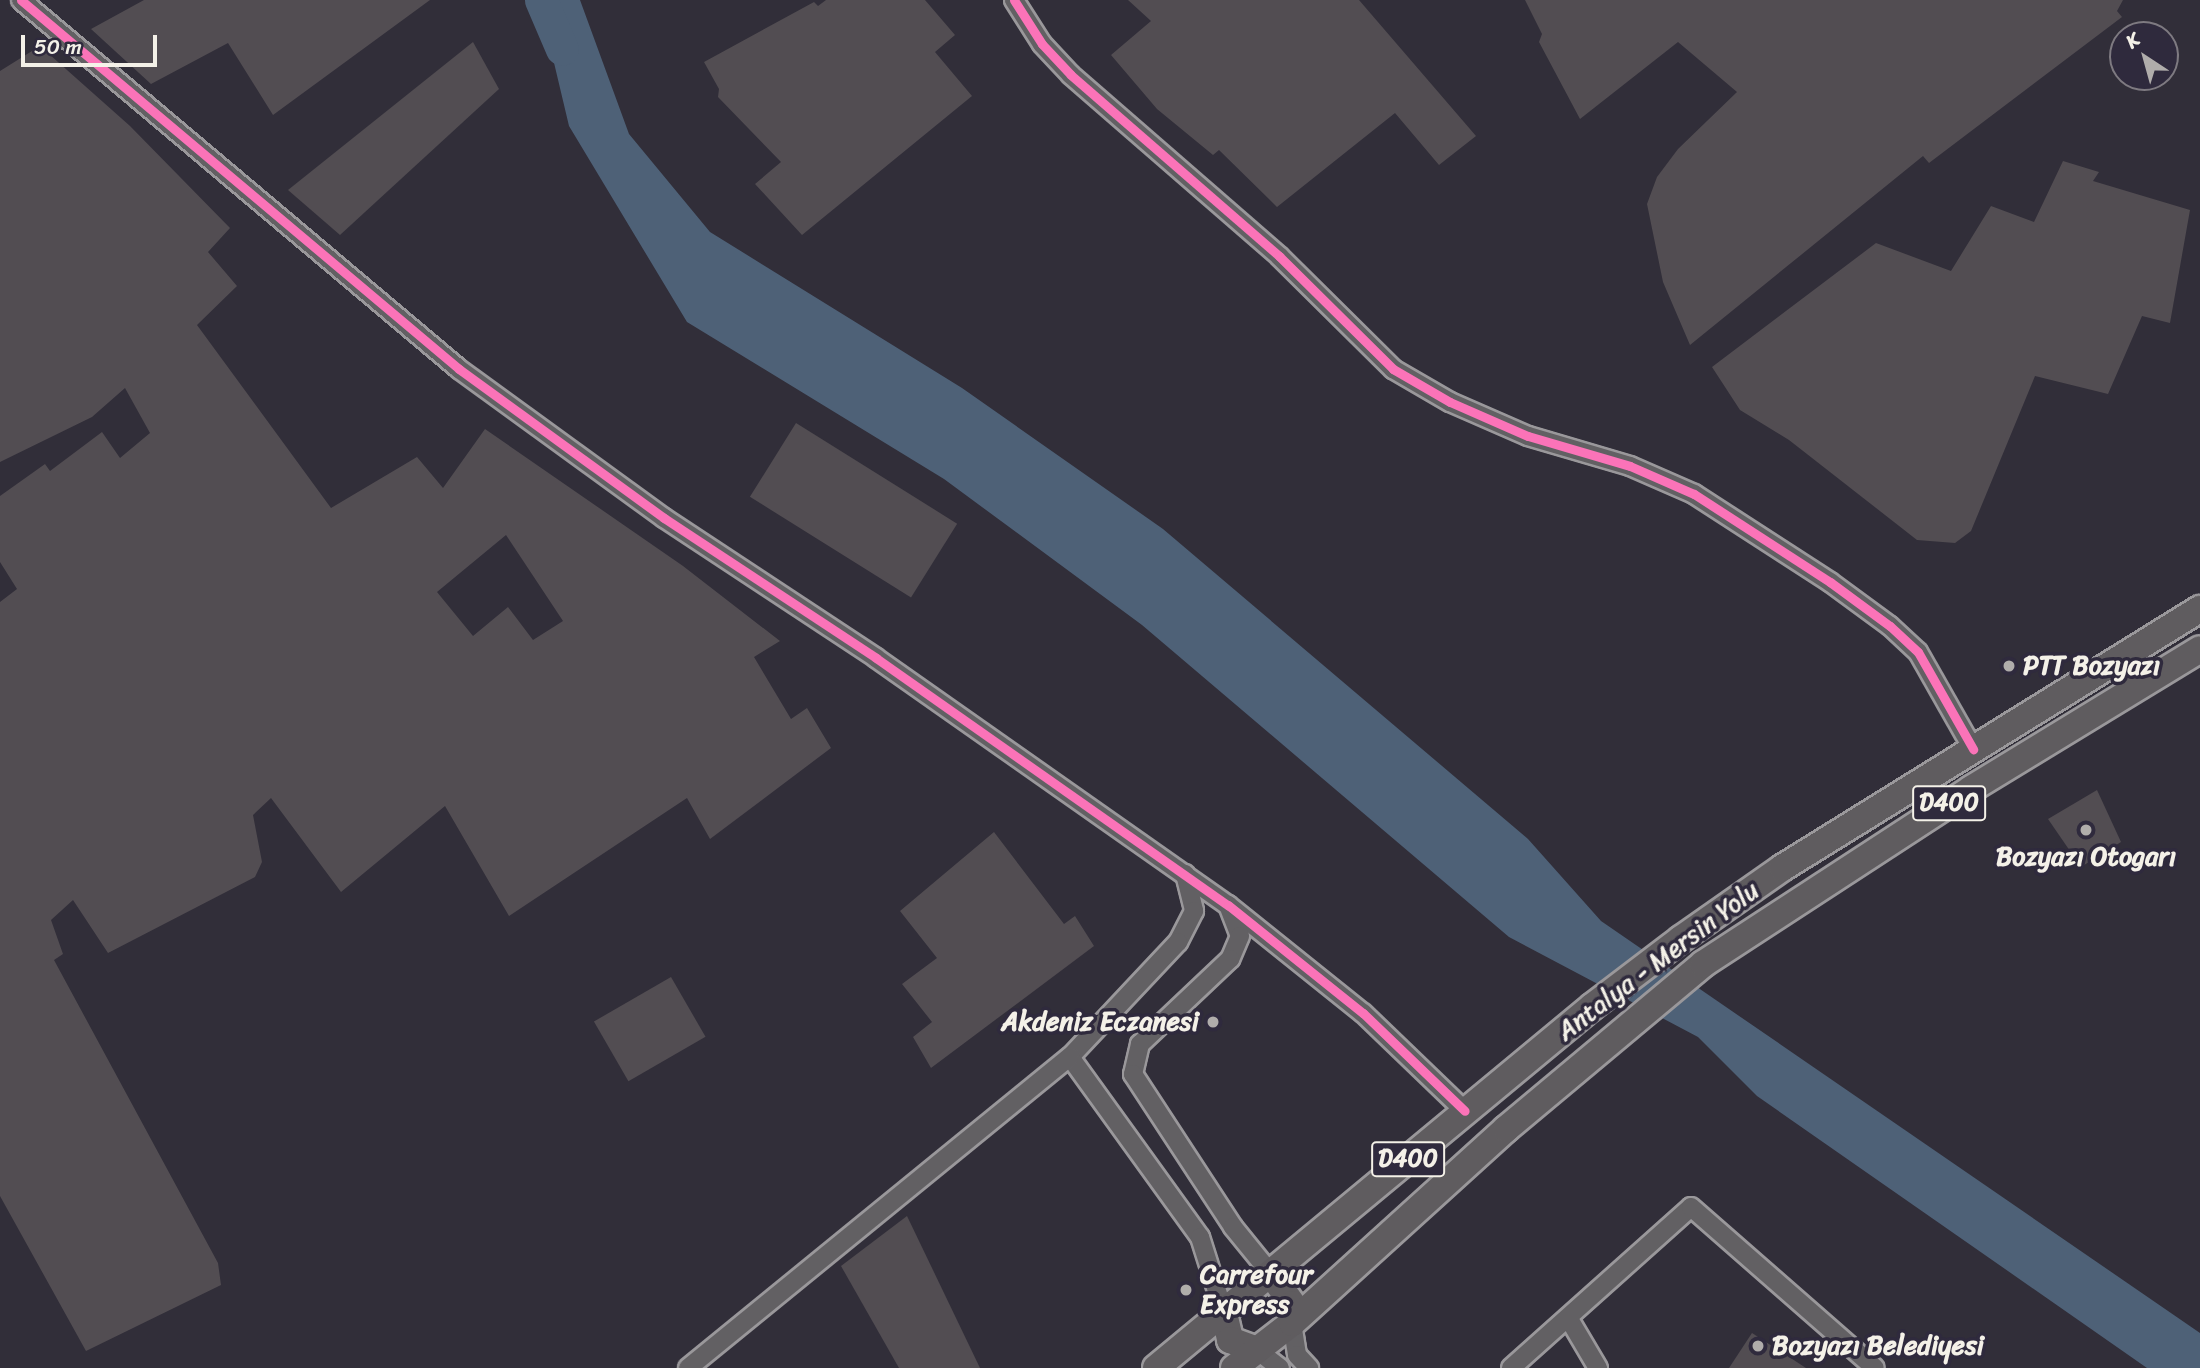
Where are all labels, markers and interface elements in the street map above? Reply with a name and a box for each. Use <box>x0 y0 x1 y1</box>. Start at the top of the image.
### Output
scale bar <box>24 21 161 65</box>
north arrow <box>2109 21 2179 91</box>
text: K <box>2118 23 2147 57</box>
text: 50 m <box>34 28 82 66</box>
place label: PTT Bozyazı <box>2023 650 2160 682</box>
marker: PTT Bozyazı <box>2001 658 2017 674</box>
road number: D400 <box>1910 782 1988 824</box>
marker: Bozyazı Otogarı <box>2078 822 2094 838</box>
place label: Bozyazı Otogarı <box>1996 841 2176 873</box>
street label: Antalya - Mersin Yolu <box>1550 874 1766 1048</box>
place label: Akdeniz Eczanesi <box>1001 1006 1199 1038</box>
marker: Akdeniz Eczanesi <box>1205 1014 1221 1030</box>
road number: D400 <box>1370 1139 1446 1180</box>
place label: Carrefour Express <box>1200 1259 1313 1320</box>
marker: Carrefour Express <box>1178 1282 1194 1298</box>
place label: Bozyazı Belediyesi <box>1772 1330 1984 1362</box>
marker: Bozyazı Belediyesi <box>1750 1338 1766 1354</box>

